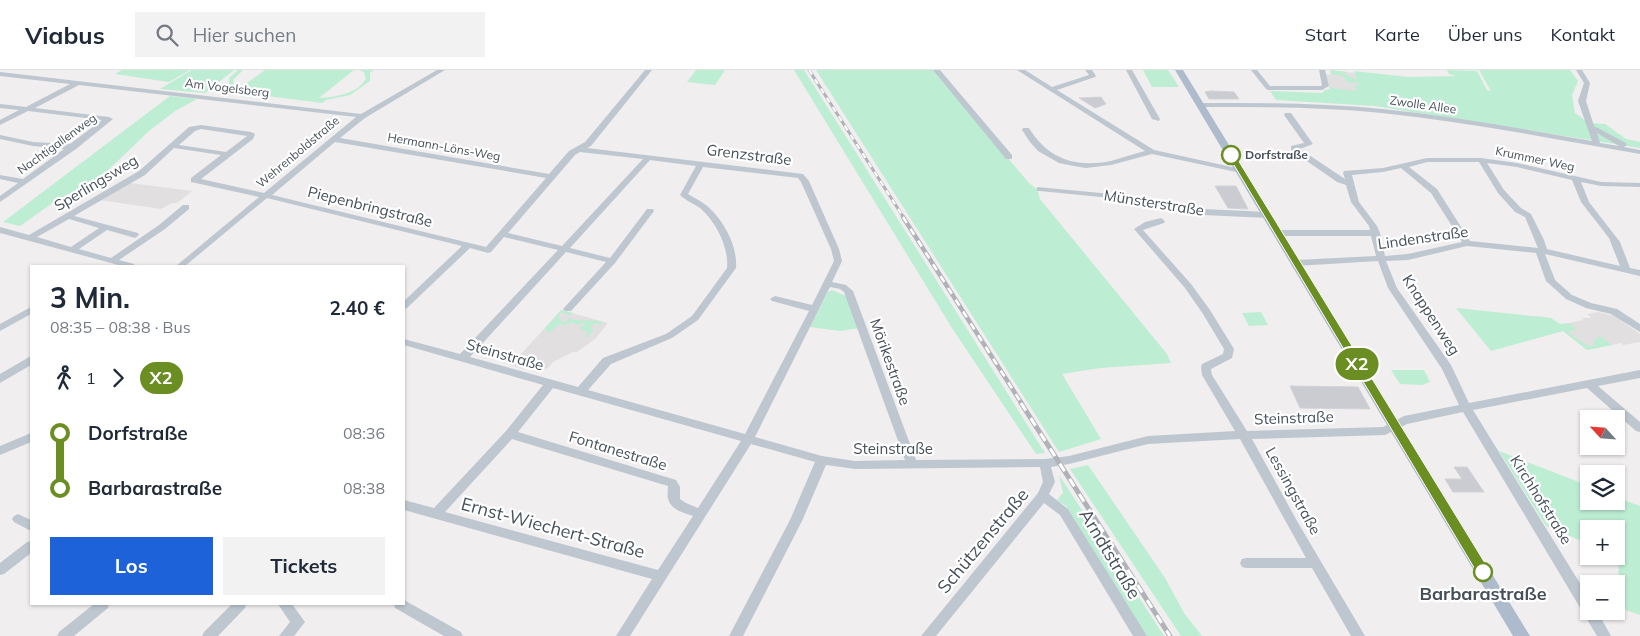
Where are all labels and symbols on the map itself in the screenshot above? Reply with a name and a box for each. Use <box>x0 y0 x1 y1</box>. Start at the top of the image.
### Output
street label: Am Vogelsberg <box>184 75 270 100</box>
street label: Zwolle Allee <box>1389 92 1457 117</box>
street label: Nachtigallenweg <box>14 110 99 177</box>
street label: Wehrenboldstraße <box>253 112 342 191</box>
street label: Hermann-Löns-Weg <box>386 129 502 164</box>
street label: Grenzstraße <box>705 140 793 169</box>
street label: Krummer Weg <box>1494 143 1576 174</box>
marker: Dorfstraße <box>1221 145 1241 165</box>
place label: Dorfstraße <box>1245 147 1308 162</box>
street label: Sperlingsweg <box>50 150 141 215</box>
street label: Piepenbringstraße <box>306 182 434 231</box>
street label: Münsterstraße <box>1103 185 1205 220</box>
street label: Lindenstraße <box>1376 222 1469 253</box>
street label: Knappenweg <box>1398 271 1465 359</box>
street label: Mörikestraße <box>866 316 915 408</box>
street label: Steinstraße <box>464 334 546 375</box>
line badge: X2 <box>1334 348 1380 380</box>
street label: Steinstraße <box>1254 407 1334 428</box>
north arrow <box>1580 410 1625 455</box>
street label: Fontanestraße <box>567 427 669 474</box>
street label: Steinstraße <box>853 439 933 458</box>
street label: Lessingstraße <box>1262 444 1325 538</box>
street label: Kirchhofstraße <box>1506 452 1576 548</box>
street label: Schützenstraße <box>932 483 1033 598</box>
street label: Ernst-Wiechert-Straße <box>459 492 647 563</box>
street label: Arndtstraße <box>1075 505 1146 603</box>
marker: Barbarastraße <box>1473 562 1493 582</box>
place label: Barbarastraße <box>1419 582 1547 605</box>

